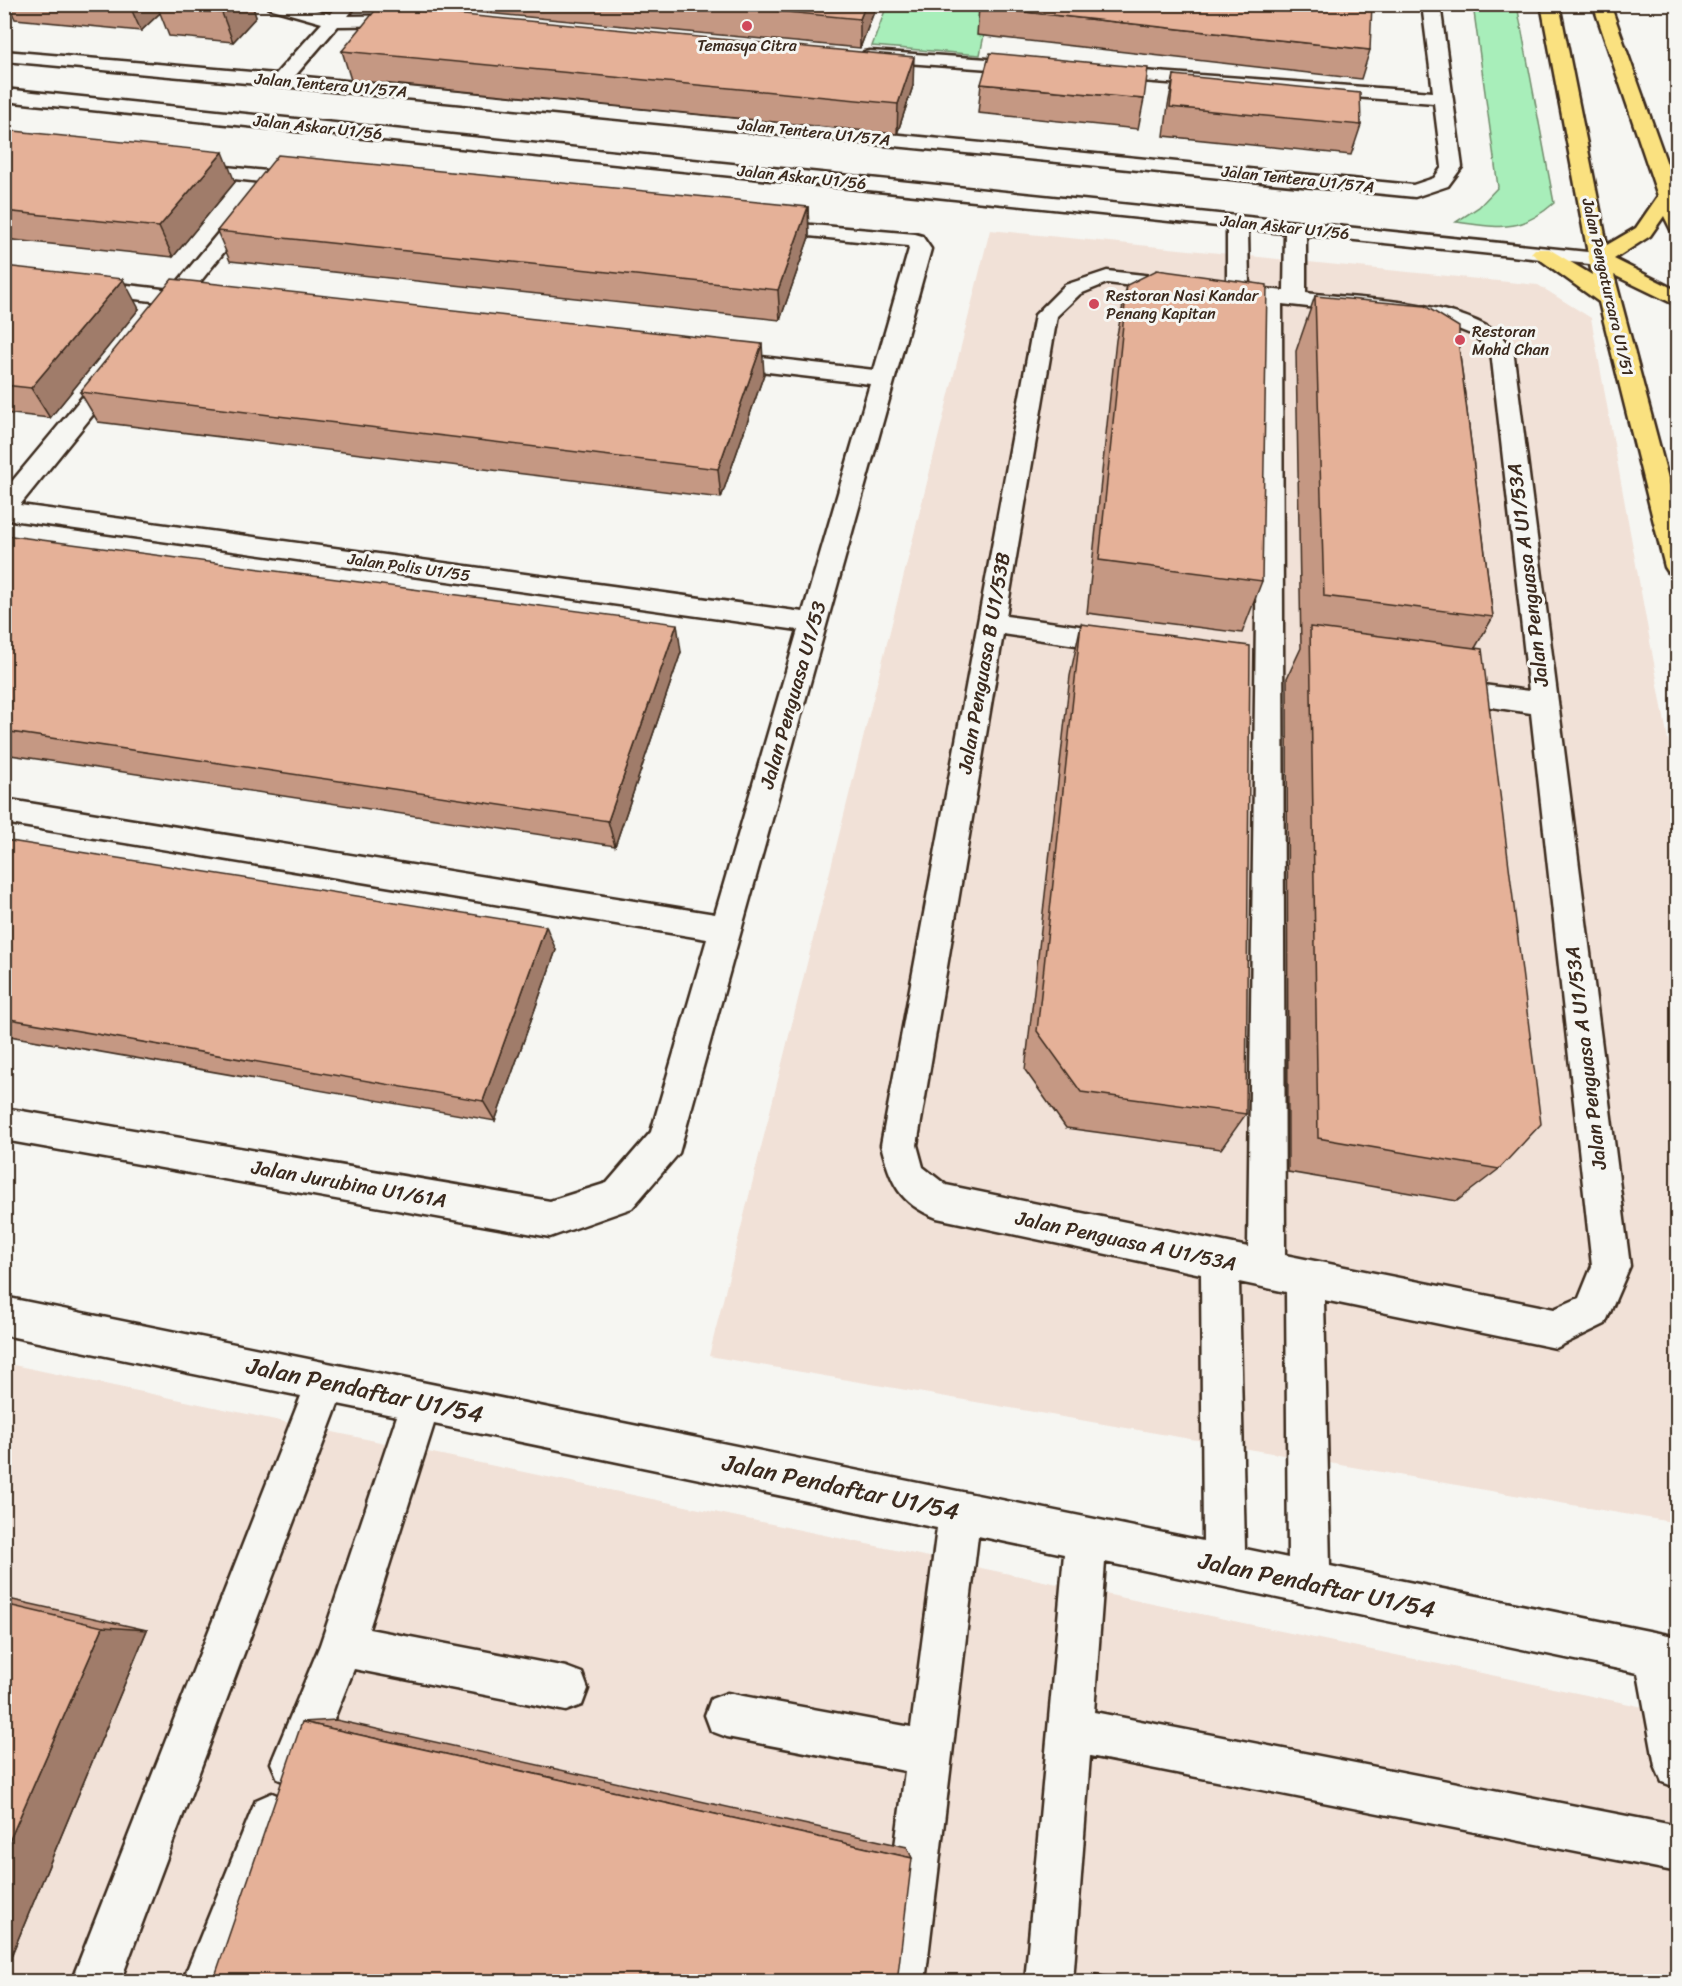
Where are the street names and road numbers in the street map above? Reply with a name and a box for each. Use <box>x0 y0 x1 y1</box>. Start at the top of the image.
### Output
street label: Jalan Tentera U1/57A <box>252 64 409 106</box>
street label: Jalan Askar U1/56 <box>251 106 384 148</box>
street label: Jalan Tentera U1/57A <box>735 109 892 154</box>
street label: Jalan Askar U1/56 <box>735 156 868 198</box>
street label: Jalan Tentera U1/57A <box>1219 156 1376 201</box>
street label: Jalan Pengaturcara U1/51 <box>1573 194 1643 379</box>
street label: Jalan Askar U1/56 <box>1218 206 1351 248</box>
street label: Jalan Penguasa A U1/53A <box>1497 461 1559 690</box>
street label: Jalan Polis U1/55 <box>345 544 472 590</box>
street label: Jalan Penguasa B U1/53B <box>947 549 1021 777</box>
street label: Jalan Penguasa U1/53 <box>749 597 837 794</box>
street label: Jalan Penguasa A U1/53A <box>1555 944 1617 1173</box>
street label: Jalan Jurubina U1/61A <box>248 1149 449 1218</box>
street label: Jalan Penguasa A U1/53A <box>1011 1200 1240 1281</box>
street label: Jalan Pendaftar U1/54 <box>242 1344 487 1436</box>
street label: Jalan Pendaftar U1/54 <box>718 1441 963 1533</box>
street label: Jalan Pendaftar U1/54 <box>1194 1539 1439 1631</box>

